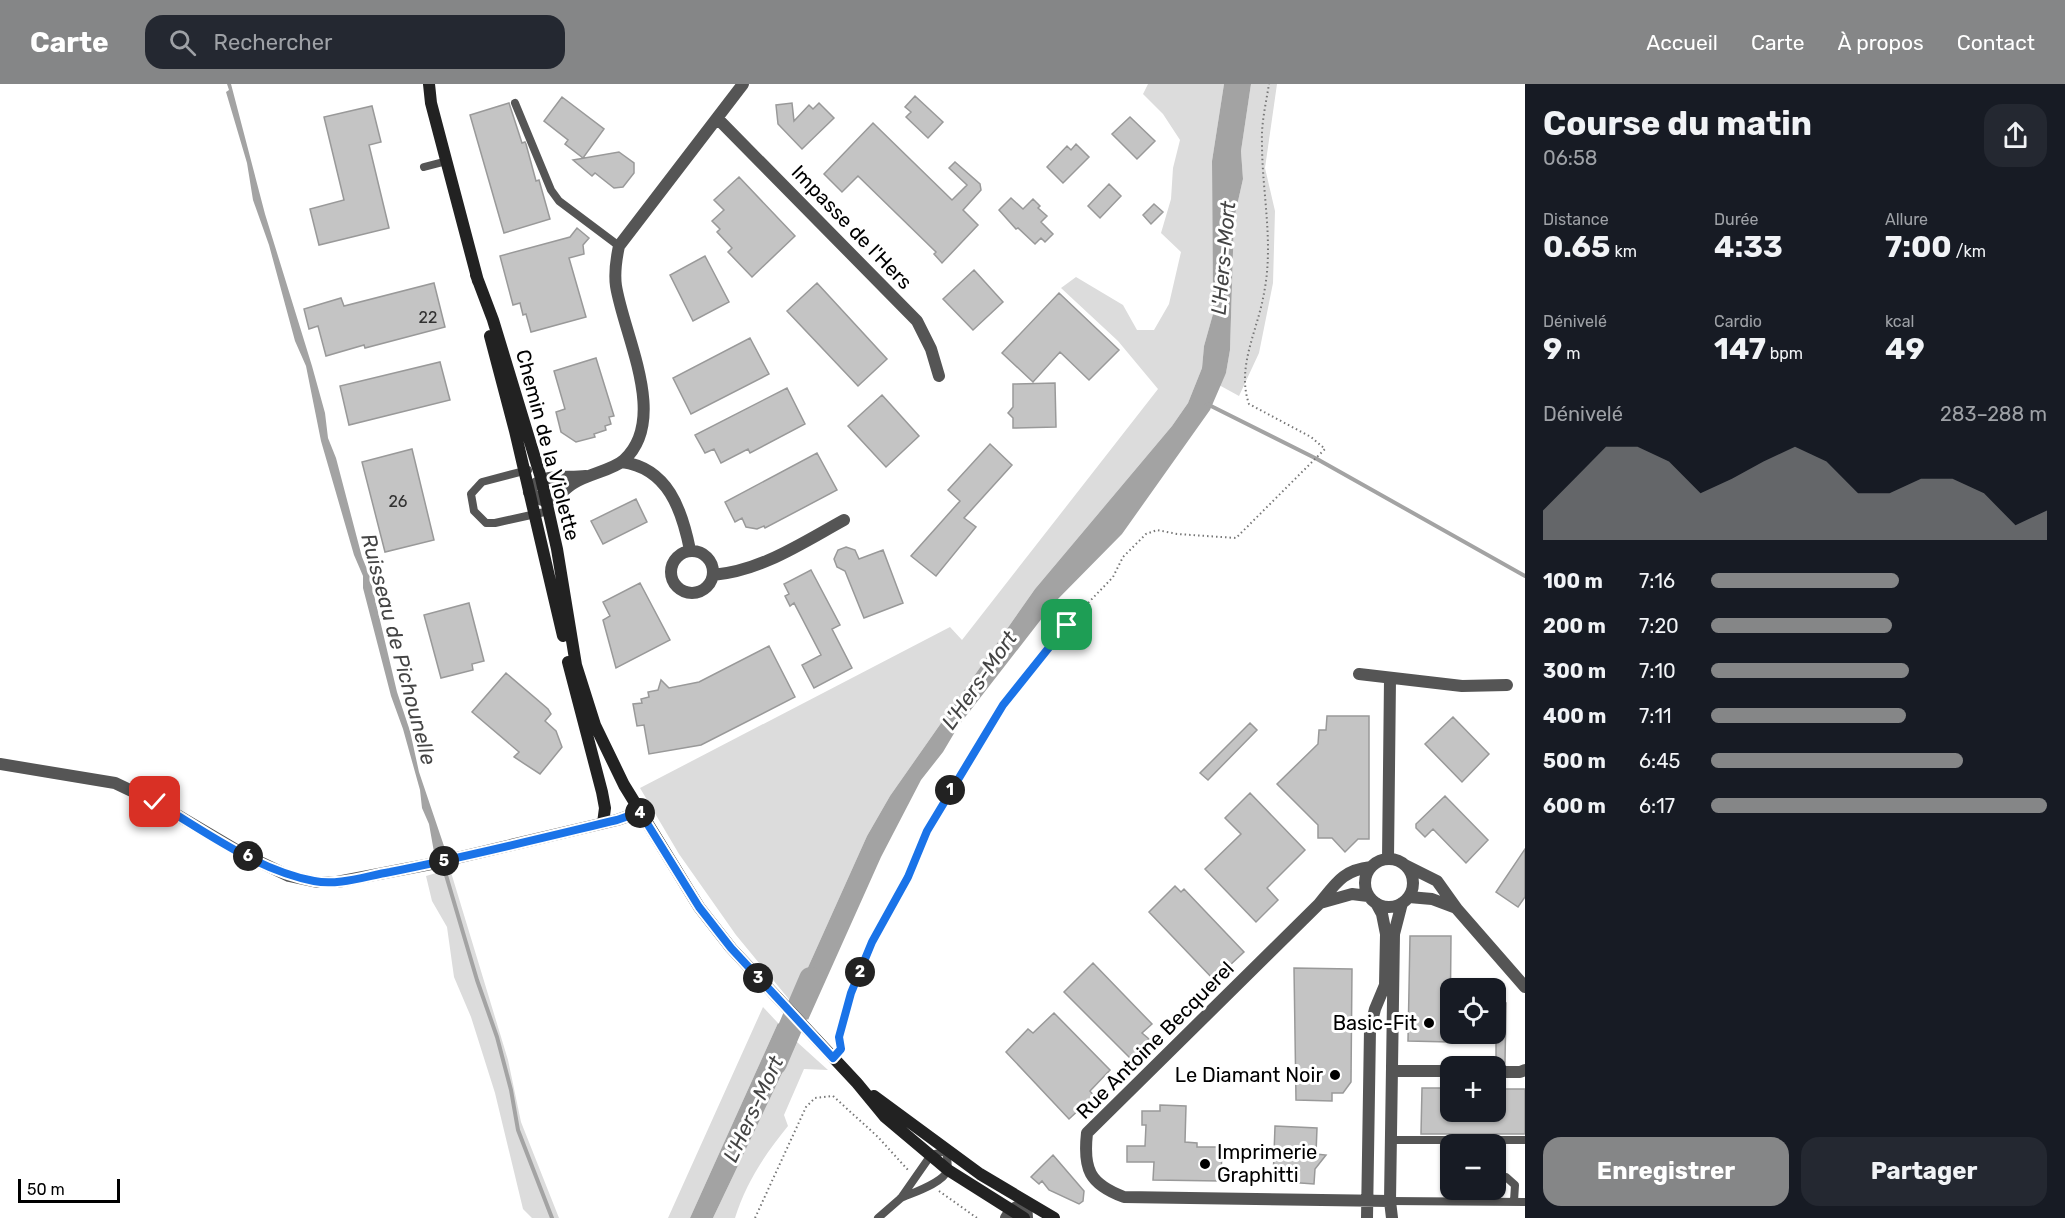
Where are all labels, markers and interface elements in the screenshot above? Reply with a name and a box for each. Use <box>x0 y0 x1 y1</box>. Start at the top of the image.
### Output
search box <box>145 15 565 69</box>
text: Carte <box>30 26 109 59</box>
icon: search <box>166 26 199 59</box>
text: Rechercher <box>214 29 332 56</box>
text: Accueil <box>1646 30 1718 55</box>
text: Carte <box>1751 30 1804 55</box>
text: À propos <box>1837 30 1924 55</box>
text: Contact <box>1957 30 2035 55</box>
text: Course du matin <box>1543 104 1812 143</box>
button: share <box>1984 104 2047 167</box>
text: 06:58 <box>1543 146 1597 170</box>
street label: Impasse de l'Hers <box>787 160 917 294</box>
water label: L'Hers-Mort <box>1206 199 1241 316</box>
text: Distance <box>1543 210 1609 229</box>
text: Durée <box>1714 210 1759 229</box>
text: Allure <box>1885 210 1928 229</box>
text: 0.65 <box>1543 229 1610 265</box>
text: 4:33 <box>1714 229 1783 265</box>
text: 7:00 <box>1885 229 1952 265</box>
text: km <box>1610 242 1637 261</box>
text: /km <box>1952 242 1986 261</box>
house number: 22 <box>419 308 437 327</box>
text: Dénivelé <box>1543 312 1607 331</box>
text: Cardio <box>1714 312 1762 331</box>
text: kcal <box>1885 312 1914 331</box>
text: 9 <box>1543 331 1562 367</box>
text: 147 <box>1714 331 1766 367</box>
text: 49 <box>1885 331 1925 367</box>
text: m <box>1562 344 1580 363</box>
text: bpm <box>1766 344 1803 363</box>
street label: Chemin de la Violette <box>511 347 585 543</box>
text: Dénivelé <box>1543 402 1623 426</box>
text: 283–288 m <box>1940 402 2047 426</box>
house number: 26 <box>388 492 408 511</box>
water label: Ruisseau de Pichounelle <box>356 531 442 768</box>
text: 100 m <box>1543 569 1603 593</box>
text: 7:16 <box>1639 569 1675 593</box>
pin <box>1041 599 1092 650</box>
icon: arrive <box>1050 608 1083 641</box>
text: 200 m <box>1543 614 1606 638</box>
text: 7:20 <box>1639 614 1679 638</box>
water label: L'Hers-Mort <box>936 625 1022 734</box>
text: 300 m <box>1543 659 1606 683</box>
text: 7:10 <box>1639 659 1676 683</box>
text: 400 m <box>1543 704 1606 728</box>
text: 7:11 <box>1639 704 1672 728</box>
text: 500 m <box>1543 749 1606 773</box>
text: 6:45 <box>1639 749 1680 773</box>
pin: 1 <box>935 775 965 805</box>
pin <box>129 776 180 827</box>
text: 1 <box>946 780 954 799</box>
icon: check <box>138 785 171 818</box>
text: 600 m <box>1543 794 1606 818</box>
text: 6:17 <box>1639 794 1675 818</box>
pin: 4 <box>625 798 655 828</box>
text: 4 <box>635 803 645 822</box>
pin: 6 <box>233 841 263 871</box>
text: 6 <box>243 846 253 865</box>
pin: 5 <box>429 846 459 876</box>
text: 5 <box>439 851 449 870</box>
street label: Rue Antoine Becquerel <box>1071 956 1239 1124</box>
pin: 2 <box>845 957 875 987</box>
text: 2 <box>855 962 865 981</box>
pin: 3 <box>743 963 773 993</box>
text: 3 <box>753 968 763 987</box>
map controls <box>1440 978 1506 1200</box>
button: locate <box>1440 978 1506 1044</box>
place label: Basic-Fit <box>1333 1011 1417 1035</box>
marker: Basic-Fit <box>1422 1016 1436 1030</box>
water label: L'Hers-Mort <box>718 1051 789 1166</box>
button: + <box>1440 1056 1506 1122</box>
place label: Le Diamant Noir <box>1175 1063 1323 1087</box>
marker: Le Diamant Noir <box>1328 1068 1342 1082</box>
button: − <box>1440 1134 1506 1200</box>
button: Enregistrer <box>1543 1137 1789 1206</box>
button: Partager <box>1801 1137 2047 1206</box>
place label: Imprimerie Graphitti <box>1217 1140 1317 1187</box>
marker: Imprimerie Graphitti <box>1198 1157 1212 1171</box>
scale bar <box>18 1176 120 1204</box>
text: 50 m <box>27 1180 65 1199</box>

